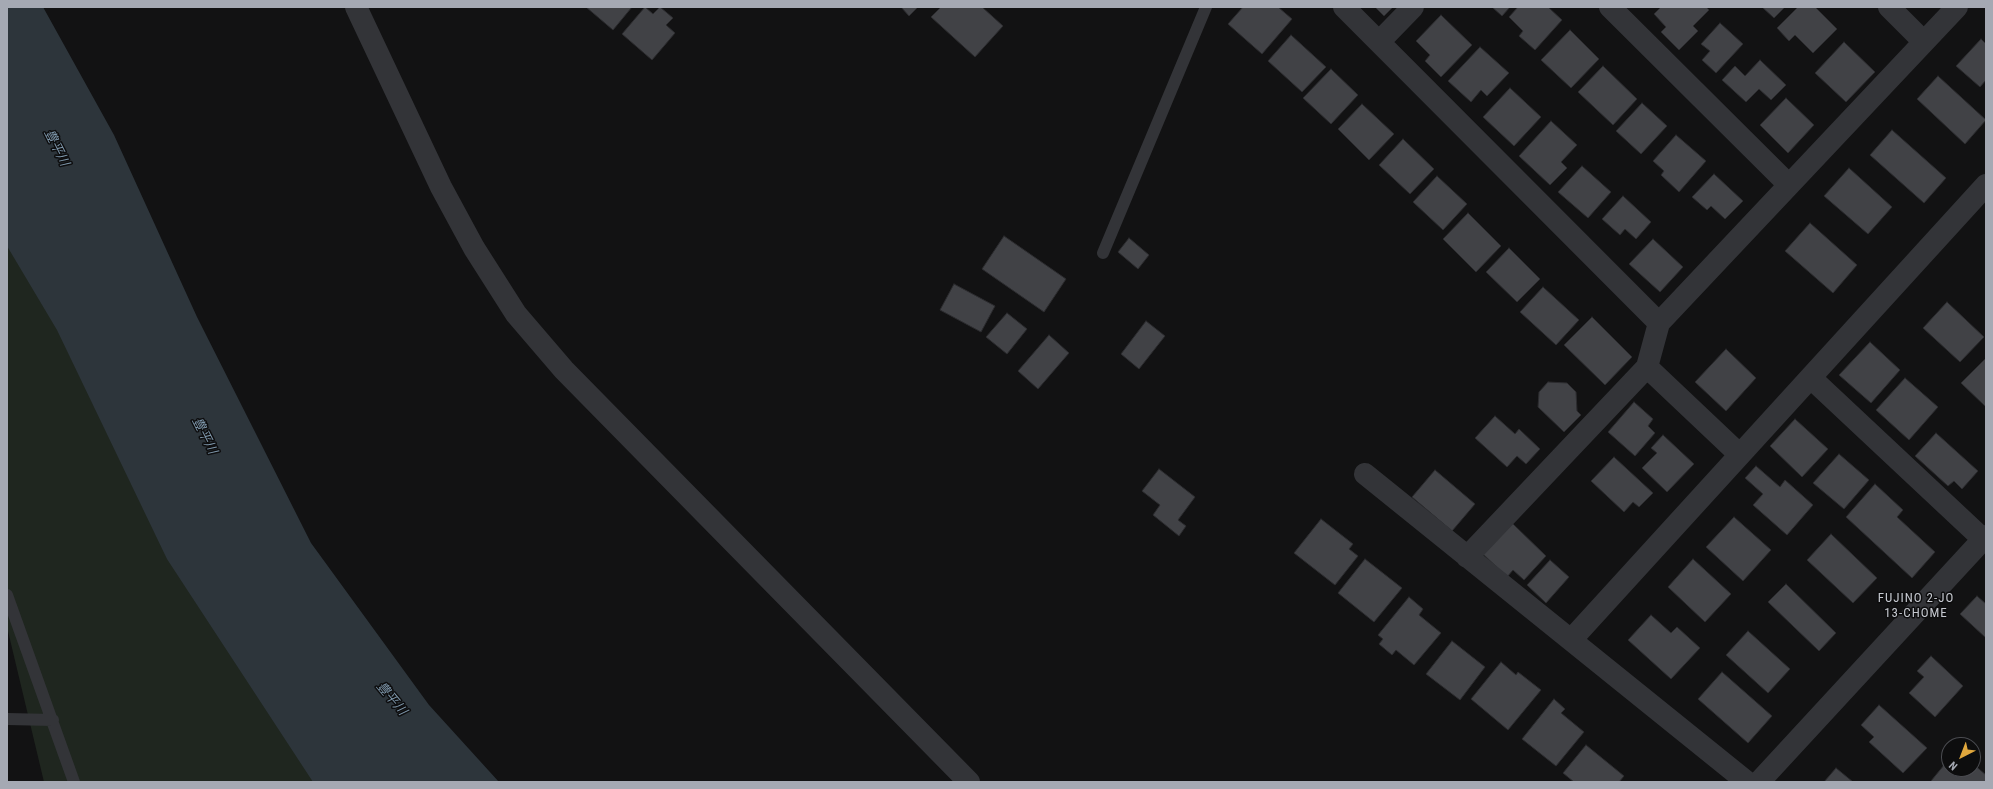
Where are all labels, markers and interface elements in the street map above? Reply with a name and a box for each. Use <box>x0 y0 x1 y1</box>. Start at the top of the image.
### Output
water label: 豊平川 <box>40 127 72 169</box>
water label: 豊平川 <box>188 415 220 457</box>
district label: FUJINO 2-JO 13-CHOME <box>1878 591 1954 622</box>
water label: 豊平川 <box>372 679 410 719</box>
north arrow <box>1941 737 1981 777</box>
text: N <box>1946 758 1960 773</box>

